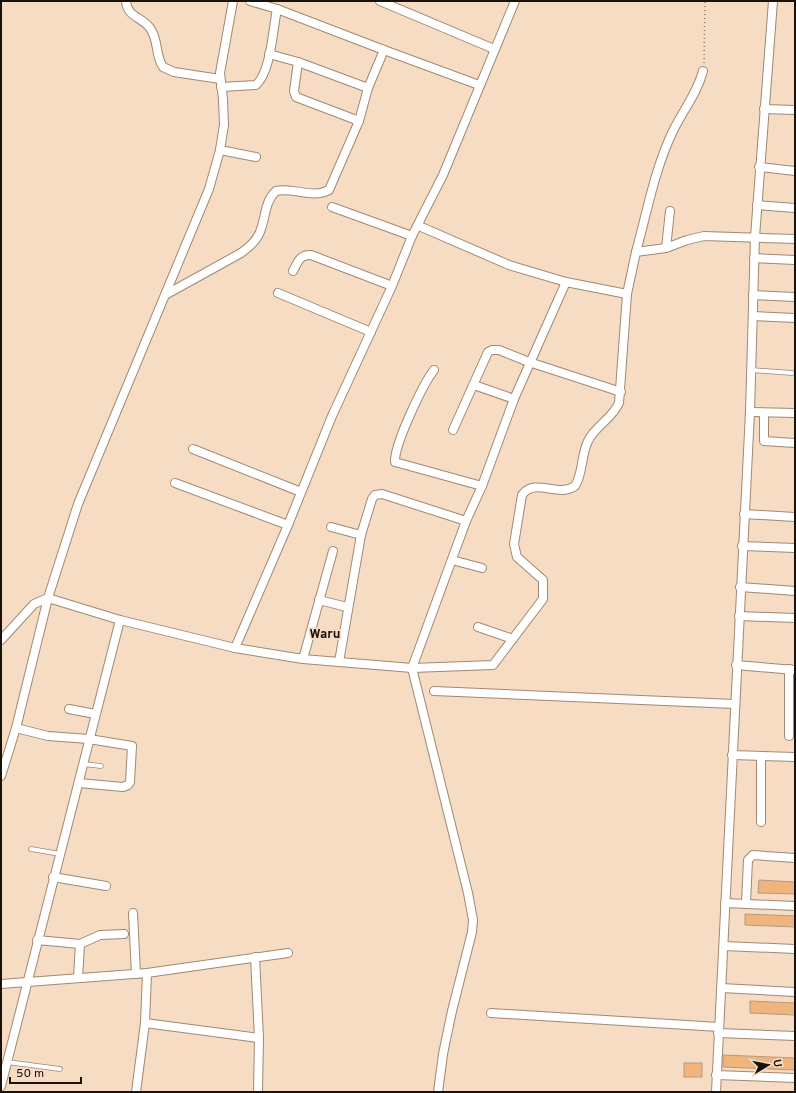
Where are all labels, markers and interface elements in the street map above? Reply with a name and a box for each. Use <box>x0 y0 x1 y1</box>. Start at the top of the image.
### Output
district label: Waru <box>310 627 340 643</box>
north arrow <box>748 1045 788 1085</box>
text: U <box>769 1058 784 1069</box>
scale bar <box>10 1059 81 1085</box>
text: 50 m <box>16 1066 44 1082</box>

